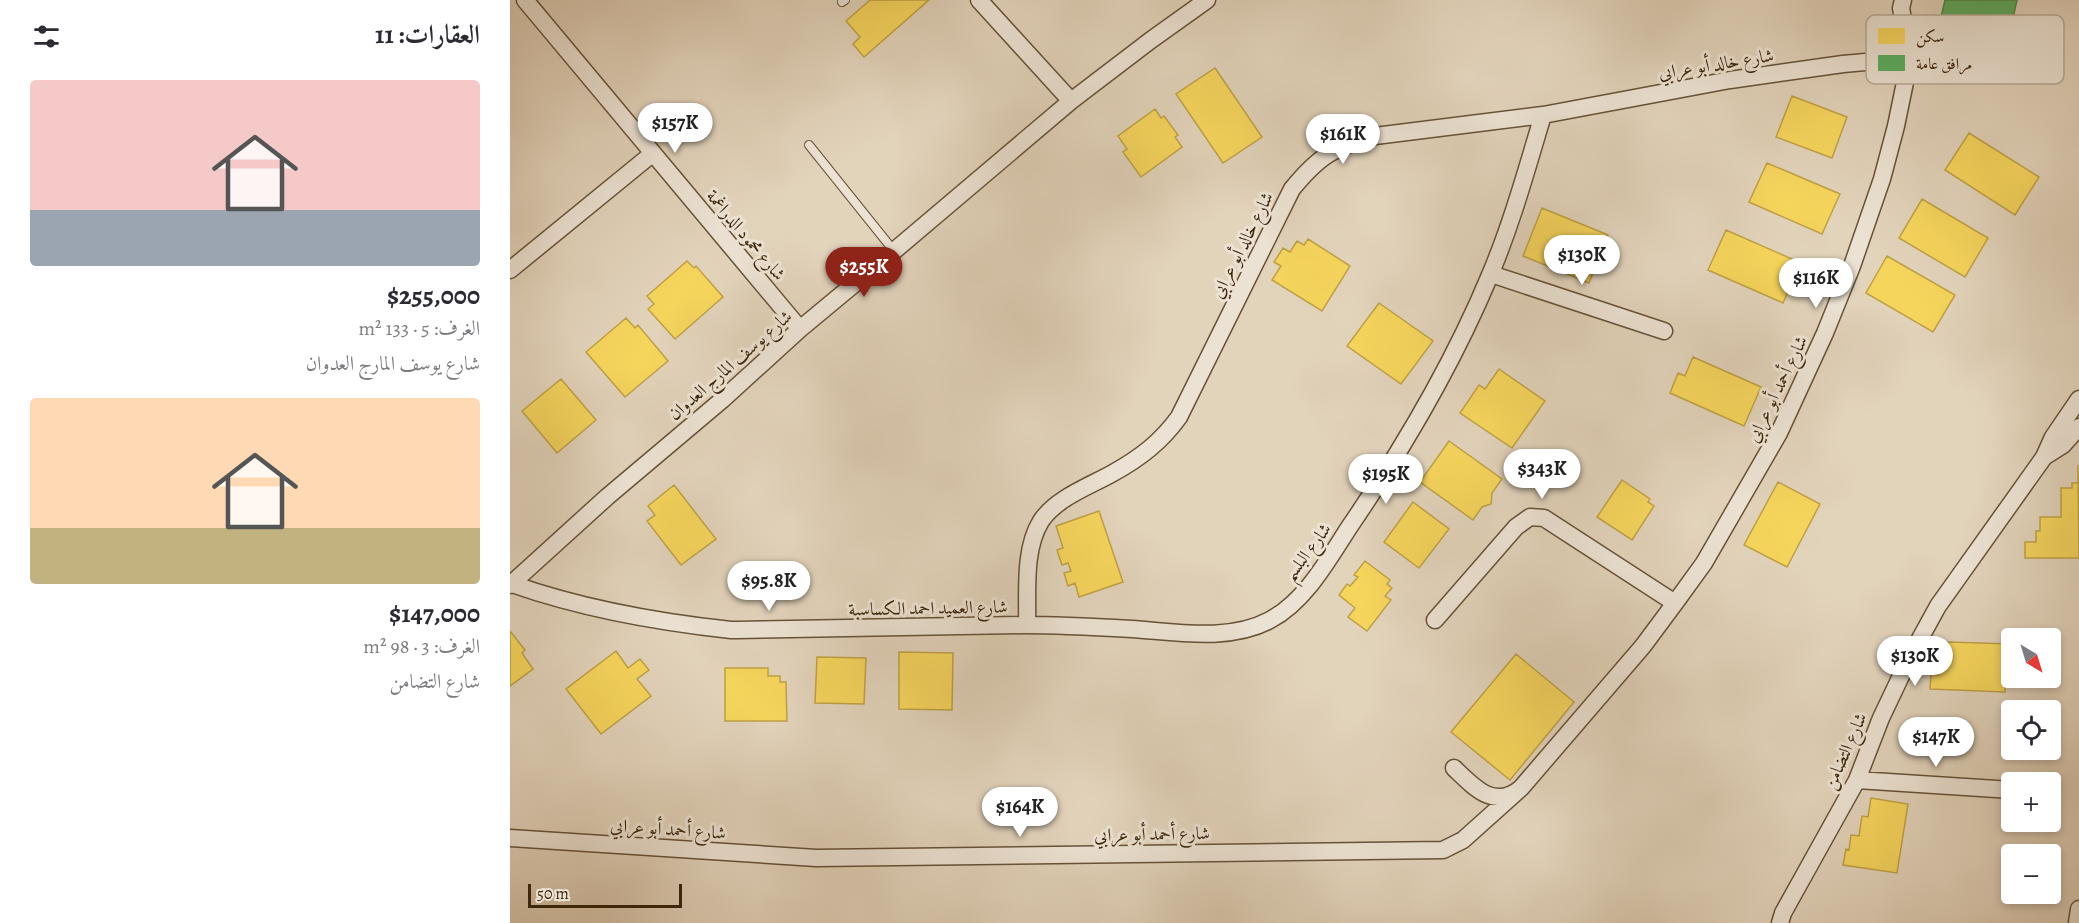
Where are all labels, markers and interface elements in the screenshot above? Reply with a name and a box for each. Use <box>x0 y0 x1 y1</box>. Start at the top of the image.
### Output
legend <box>1866 15 2064 84</box>
text: العقارات: 11 <box>375 17 480 52</box>
icon: filters <box>30 20 63 53</box>
text: سكن <box>1916 26 1944 48</box>
street label: شارع خالد أبو عرابي <box>1657 42 1776 88</box>
text: مرافق عامة <box>1916 53 1972 75</box>
pin: $157K <box>633 103 717 154</box>
text: $157K <box>652 109 698 136</box>
pin: $161K <box>1301 114 1385 165</box>
icon: home <box>201 119 309 227</box>
text: $161K <box>1320 120 1366 147</box>
street label: شارع محمود الدراغمة <box>699 185 791 287</box>
street label: شارع خالد أبو عرابي <box>1204 187 1282 304</box>
pin: $130K <box>1540 235 1624 286</box>
text: $130K <box>1558 241 1606 268</box>
pin: $255K <box>822 247 906 298</box>
text: $255K <box>839 253 889 280</box>
pin: $116K <box>1774 258 1858 309</box>
text: $116K <box>1793 264 1839 291</box>
text: $255,000 <box>387 278 480 313</box>
street label: شارع يوسف المارج العدوان <box>663 304 800 429</box>
text: الغرف: 5 · 133 m² <box>358 315 480 342</box>
street label: شارع أحمد أبو عرابي <box>1740 331 1816 448</box>
text: شارع يوسف المارج العدوان <box>306 350 480 377</box>
icon: home <box>201 437 309 545</box>
pin: $343K <box>1500 449 1584 500</box>
pin: $195K <box>1344 454 1428 505</box>
text: $343K <box>1517 455 1567 482</box>
text: $195K <box>1362 460 1410 487</box>
street label: شارع البلسم <box>1277 518 1341 590</box>
pin: $95.8K <box>720 561 818 612</box>
text: $95.8K <box>741 567 797 594</box>
street label: شارع العميد احمد الكساسبة <box>848 595 1008 624</box>
text: $147,000 <box>389 596 480 631</box>
north arrow <box>2001 628 2061 688</box>
map controls <box>2001 628 2061 904</box>
text: الغرف: 3 · 98 m² <box>363 633 480 660</box>
pin: $130K <box>1873 636 1957 687</box>
text: $130K <box>1891 642 1939 669</box>
text: شارع التضامن <box>390 668 480 695</box>
button: locate <box>2001 700 2061 760</box>
street label: شارع التضامن <box>1817 709 1875 794</box>
pin: $147K <box>1894 717 1978 768</box>
text: $147K <box>1912 723 1960 750</box>
button: + <box>2001 772 2061 832</box>
pin: $164K <box>978 787 1062 838</box>
text: $164K <box>996 793 1044 820</box>
street label: شارع أحمد أبو عرابي <box>609 812 727 848</box>
street label: شارع أحمد أبو عرابي <box>1094 820 1210 850</box>
button: − <box>2001 844 2061 904</box>
scale bar <box>528 881 682 908</box>
text: 50 m <box>537 883 569 905</box>

